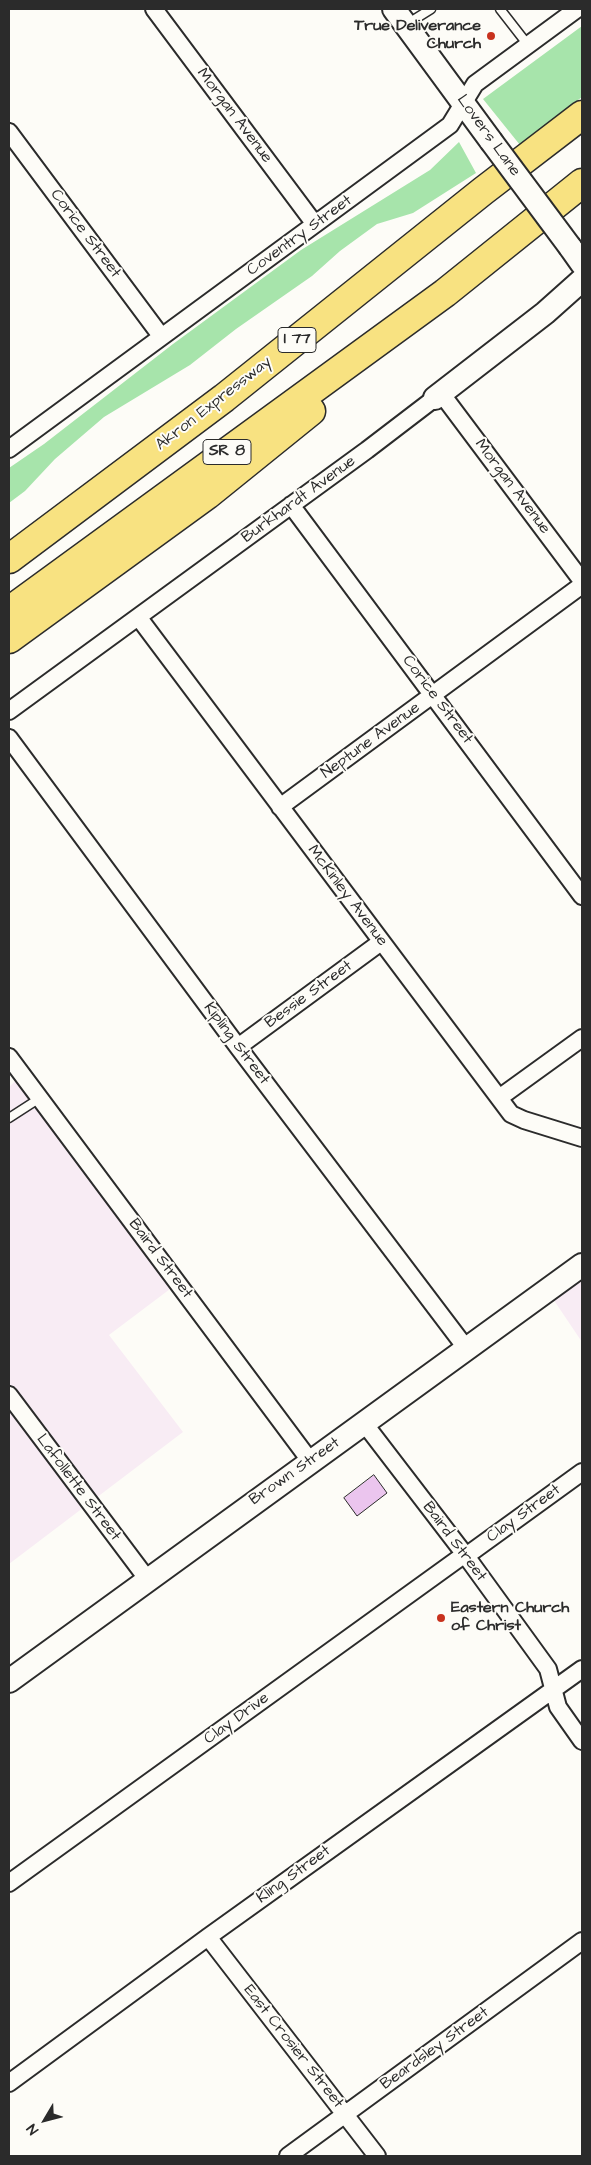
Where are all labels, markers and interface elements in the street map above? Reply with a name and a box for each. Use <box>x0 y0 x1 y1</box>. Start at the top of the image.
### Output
place label: True Deliverance Church <box>354 17 481 55</box>
marker: True Deliverance Church <box>485 30 497 42</box>
street label: Morgan Avenue <box>192 65 276 167</box>
street label: Lovers Lane <box>452 91 524 181</box>
street label: Corice Street <box>45 186 125 282</box>
street label: Coventry Street <box>244 191 356 281</box>
road number: I 77 <box>278 328 316 352</box>
street label: Akron Expressway <box>152 353 276 455</box>
street label: Morgan Avenue <box>470 436 554 538</box>
road number: SR 8 <box>203 440 251 464</box>
street label: Burkhardt Avenue <box>238 452 360 548</box>
street label: Corice Street <box>397 652 477 748</box>
street label: Neptune Avenue <box>318 699 424 783</box>
street label: McKinley Avenue <box>303 842 391 950</box>
street label: Bessie Street <box>262 957 356 1033</box>
street label: Kipling Street <box>199 999 273 1089</box>
street label: Baird Street <box>124 1215 196 1303</box>
street label: Lafollette Street <box>32 1431 124 1545</box>
street label: Brown Street <box>246 1434 344 1510</box>
street label: Clay Street <box>483 1481 565 1547</box>
street label: Baird Street <box>418 1498 490 1586</box>
place label: Eastern Church of Christ <box>451 1599 569 1637</box>
marker: Eastern Church of Christ <box>435 1612 447 1624</box>
street label: Clay Drive <box>201 1689 273 1749</box>
street label: Kling Street <box>253 1842 335 1908</box>
street label: East Crosier Street <box>239 1981 347 2113</box>
street label: Beardsley Street <box>377 2003 493 2095</box>
north arrow <box>20 2095 70 2145</box>
text: N <box>22 2120 44 2139</box>

